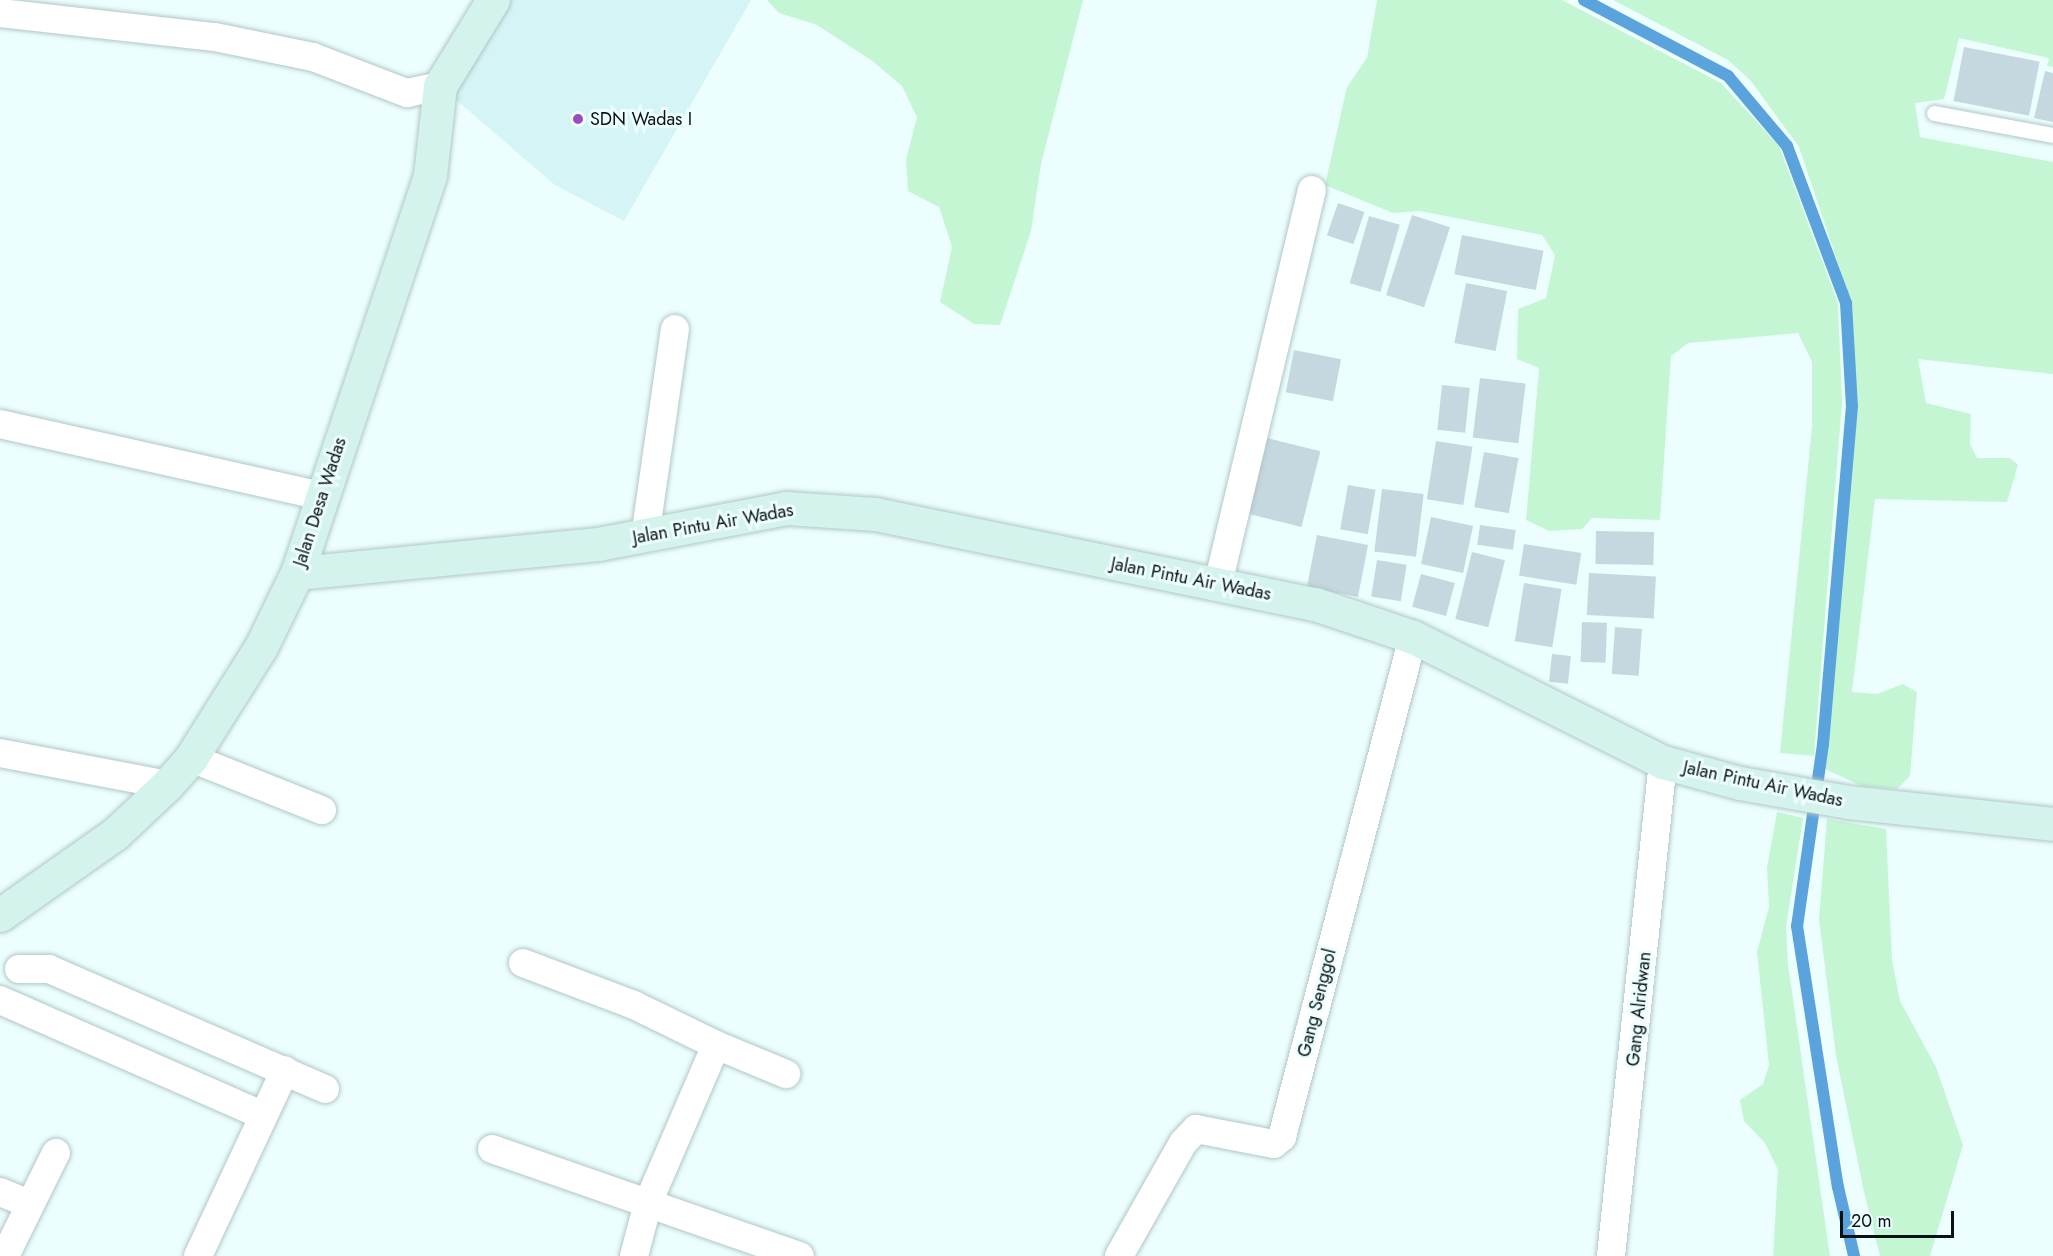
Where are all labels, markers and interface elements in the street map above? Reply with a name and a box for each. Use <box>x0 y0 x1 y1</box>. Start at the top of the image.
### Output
place label: SDN Wadas I <box>590 108 692 130</box>
marker: SDN Wadas I <box>571 112 585 126</box>
street label: Jalan Desa Wadas <box>289 435 351 569</box>
street label: Jalan Pintu Air Wadas <box>631 499 795 549</box>
street label: Jalan Pintu Air Wadas <box>1109 553 1273 605</box>
street label: Jalan Pintu Air Wadas <box>1681 757 1845 811</box>
street label: Gang Senggol <box>1293 947 1341 1059</box>
street label: Gang Alridwan <box>1622 951 1656 1067</box>
scale bar <box>1843 1199 1957 1237</box>
text: 20 m <box>1851 1208 1891 1234</box>

